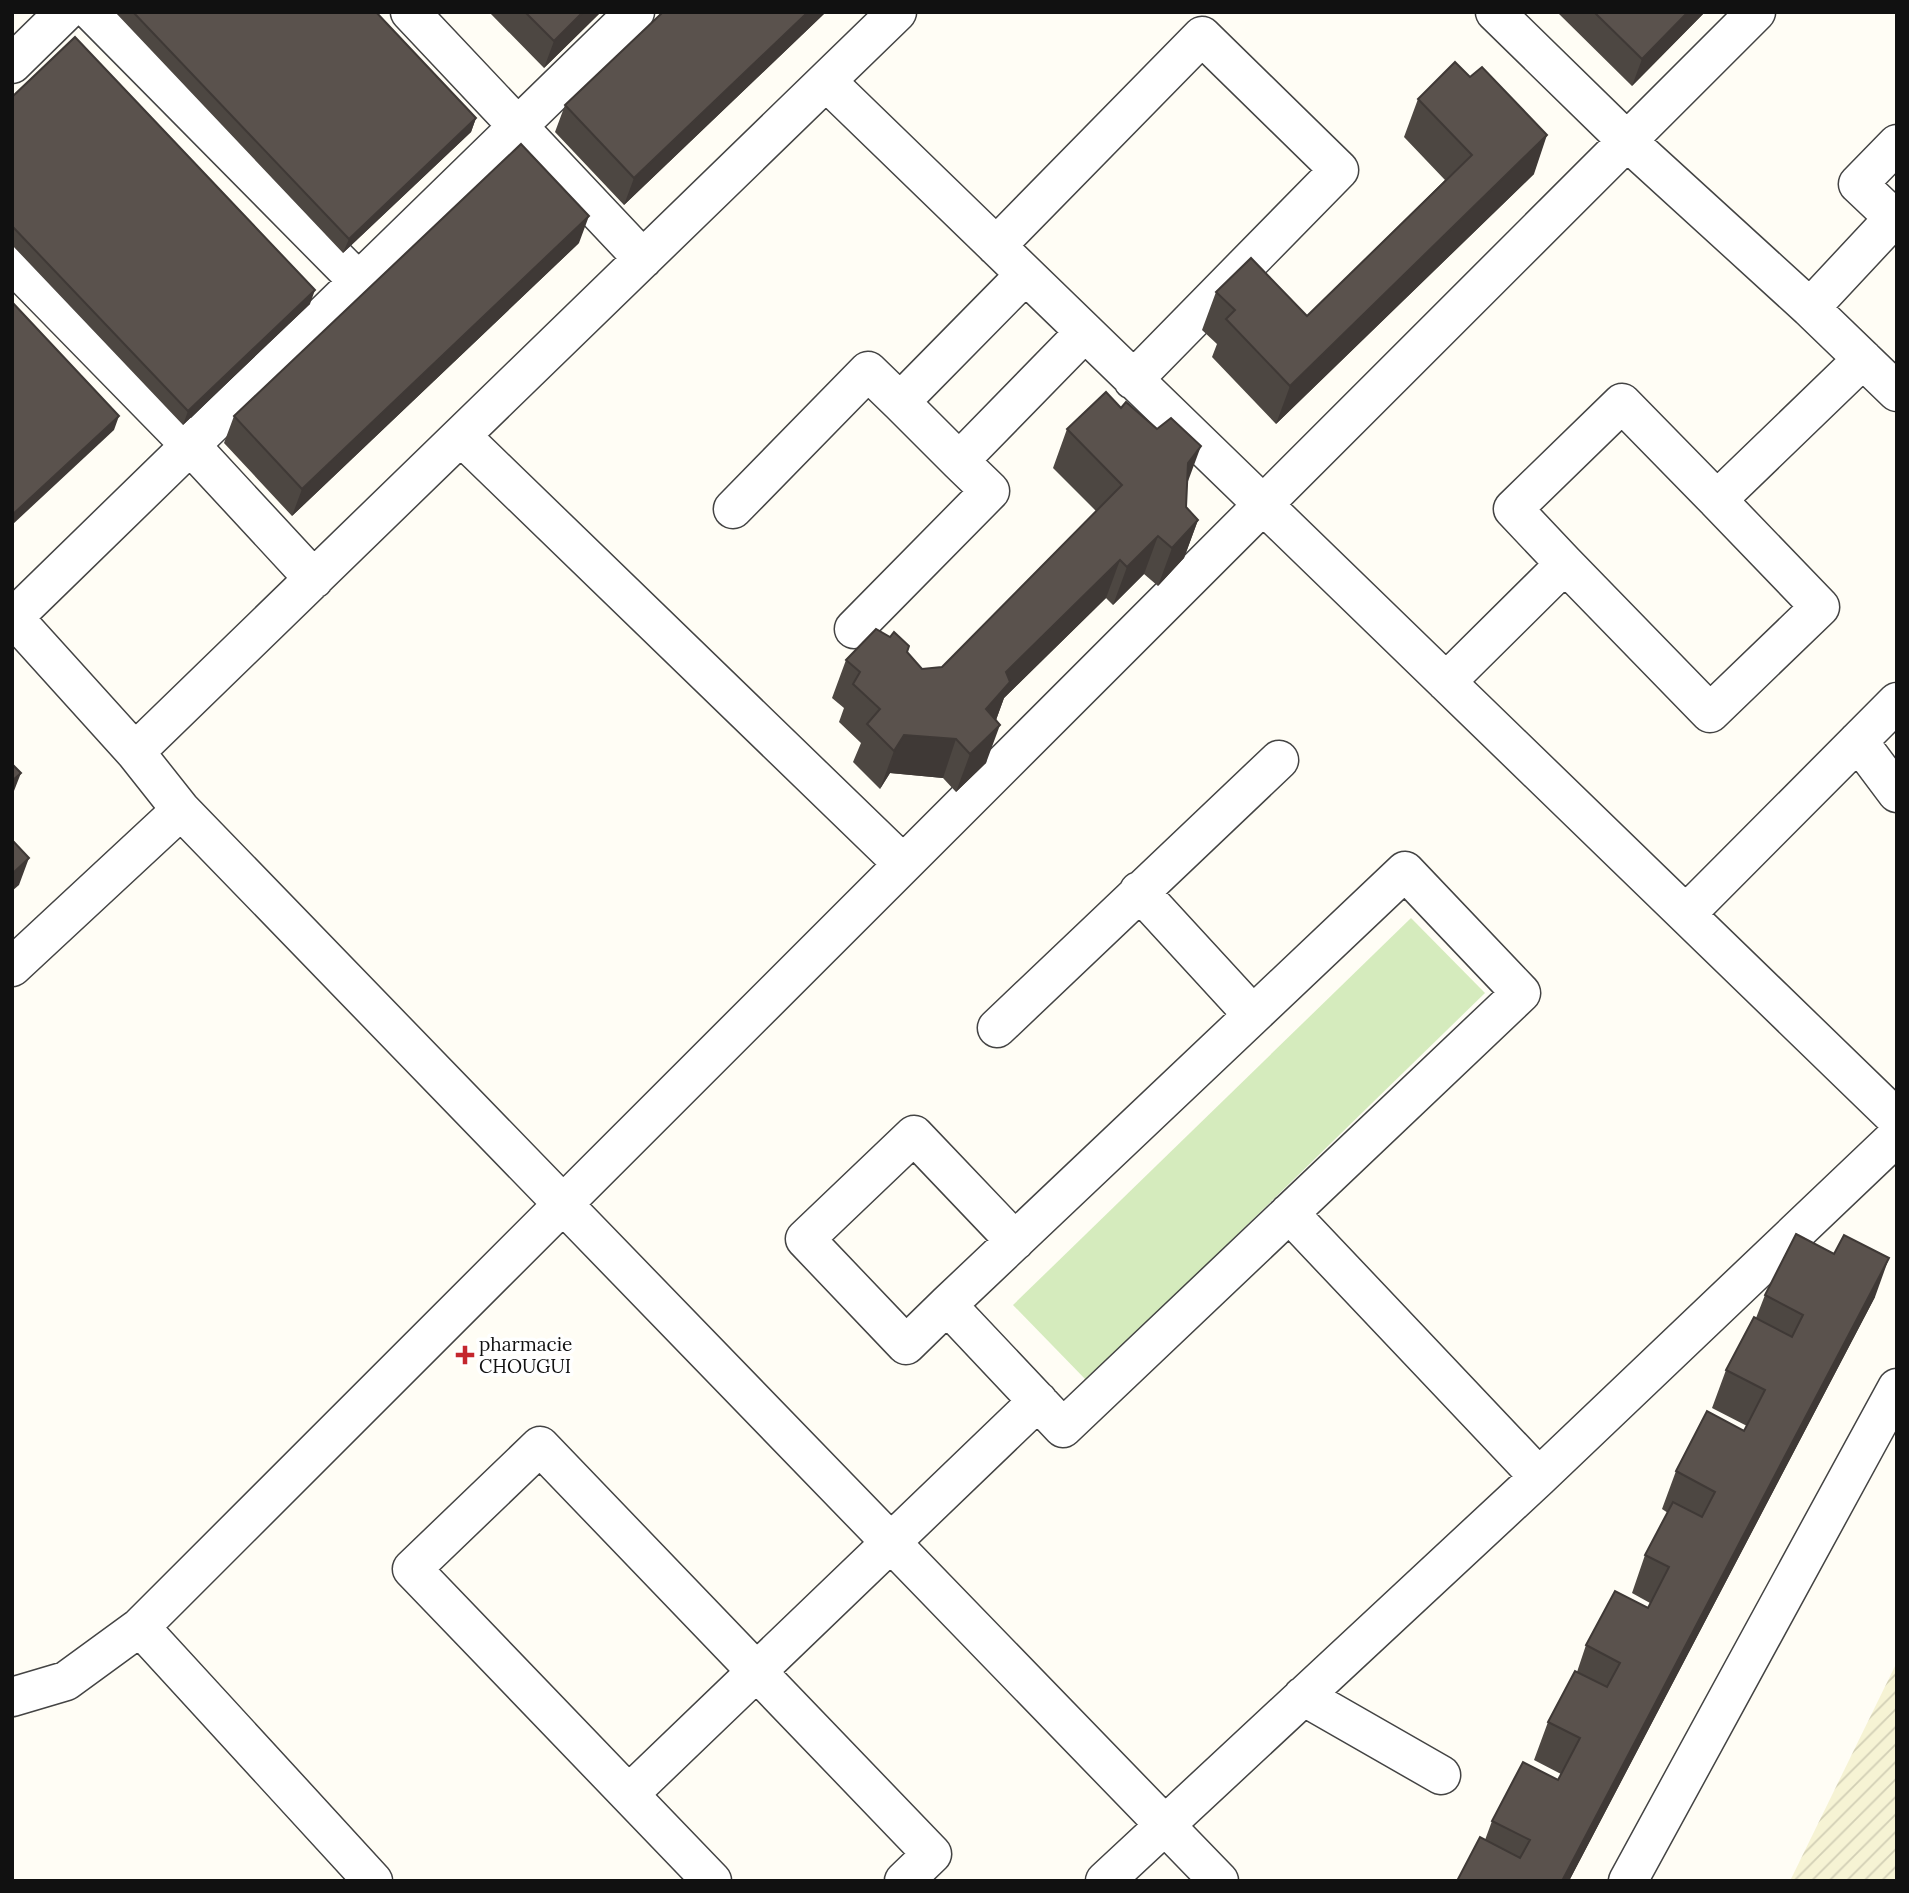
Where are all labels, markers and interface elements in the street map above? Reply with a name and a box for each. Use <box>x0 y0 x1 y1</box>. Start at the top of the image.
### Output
place label: pharmacie CHOUGUI <box>479 1332 572 1378</box>
marker: pharmacie CHOUGUI <box>457 1347 473 1363</box>

